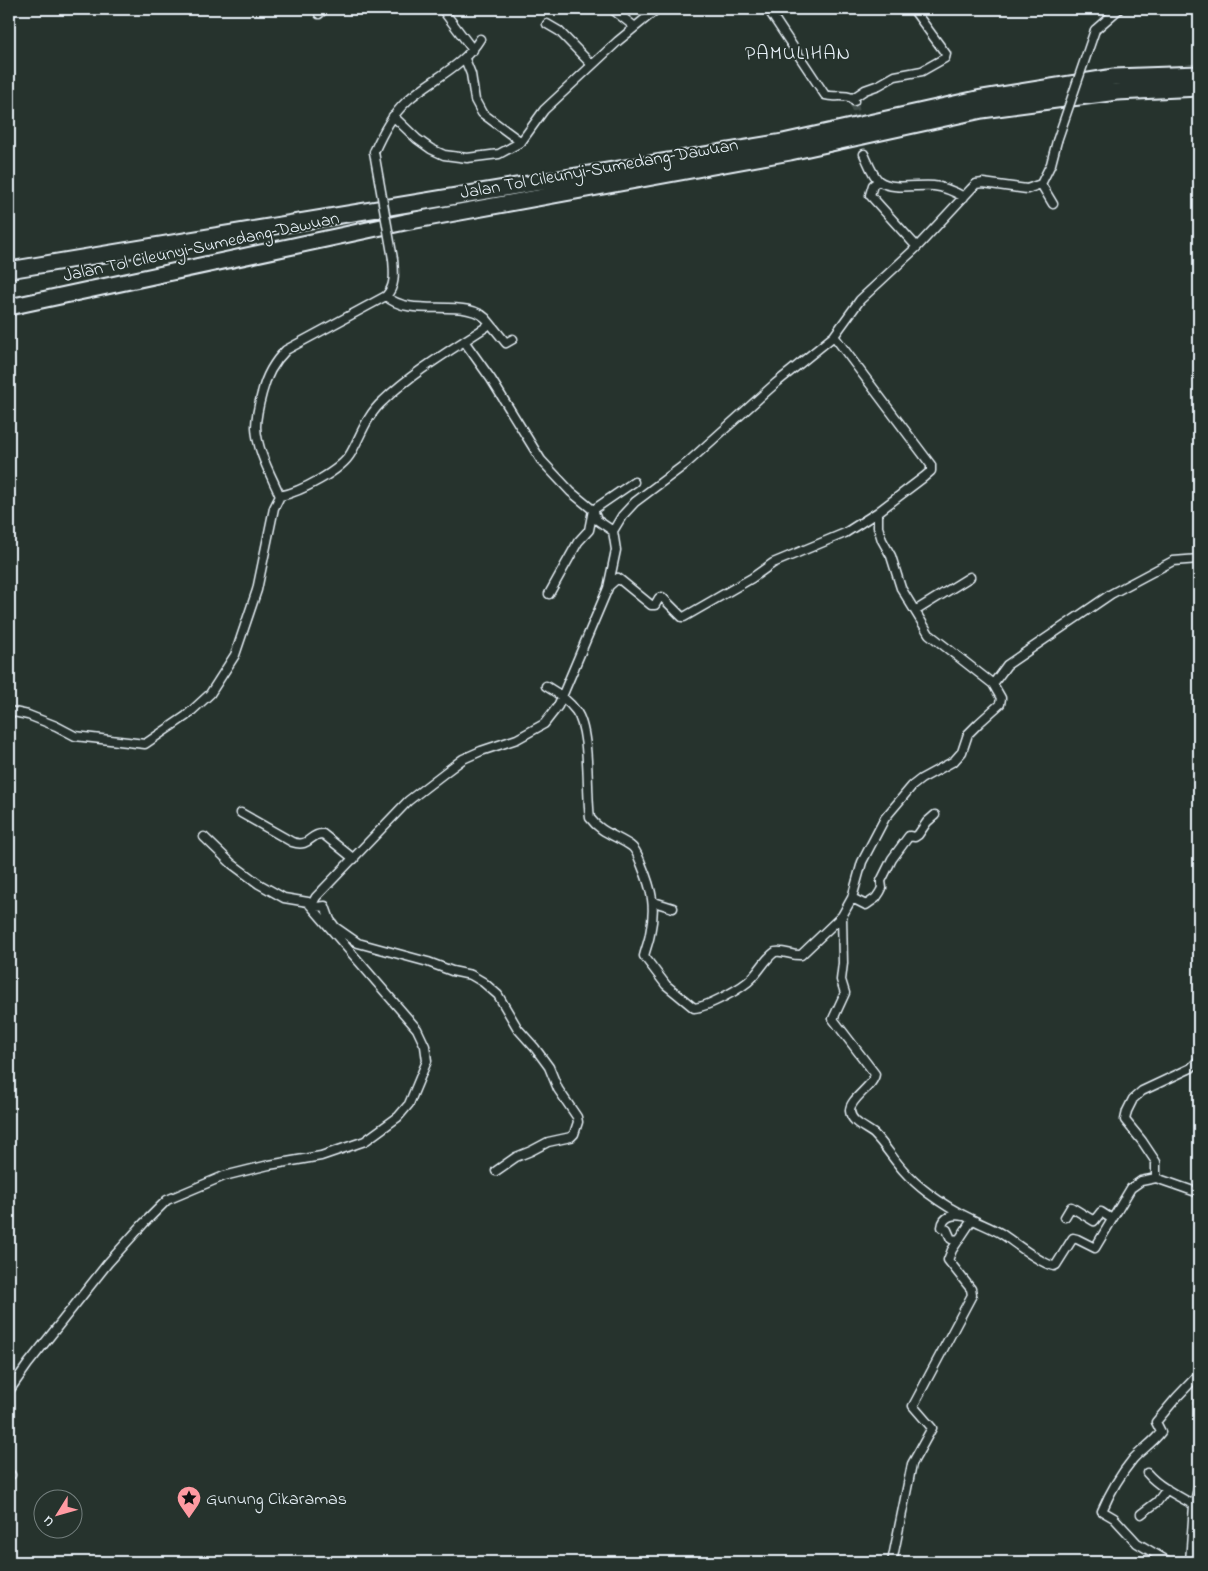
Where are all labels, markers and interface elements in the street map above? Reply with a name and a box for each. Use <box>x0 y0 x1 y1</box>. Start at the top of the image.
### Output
district label: PAMULIHAN <box>745 40 851 69</box>
street label: Jalan Tol Cileunyi–Sumedang–Dawuan <box>458 133 741 208</box>
street label: Jalan Tol Cileunyi–Sumedang–Dawuan <box>61 206 342 291</box>
place icon: Gunung Cikaramas <box>176 1485 202 1519</box>
place label: Gunung Cikaramas <box>206 1487 347 1514</box>
north arrow <box>32 1488 82 1538</box>
text: U <box>38 1511 60 1531</box>

